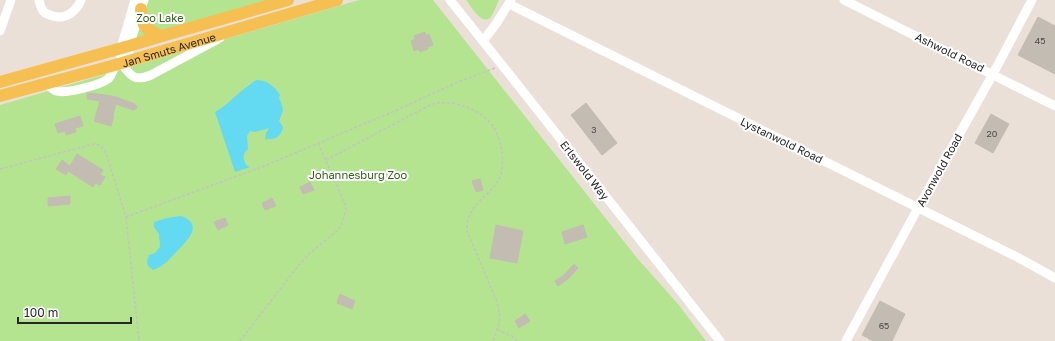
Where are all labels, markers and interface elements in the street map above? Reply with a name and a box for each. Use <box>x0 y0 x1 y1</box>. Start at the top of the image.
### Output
park label: Zoo Lake <box>136 11 184 24</box>
street label: Jan Smuts Avenue <box>120 29 217 69</box>
street label: Ashwold Road <box>913 30 987 74</box>
house number: 45 <box>1035 35 1045 46</box>
street label: Lystanwold Road <box>739 114 825 166</box>
house number: 3 <box>591 124 597 135</box>
house number: 20 <box>987 128 998 139</box>
street label: Avonwold Road <box>914 131 964 209</box>
street label: Erlswold Way <box>558 138 612 202</box>
park label: Johannesburg Zoo <box>309 168 407 181</box>
scale bar <box>18 299 131 325</box>
text: 100 m <box>24 305 58 320</box>
house number: 65 <box>879 320 889 331</box>

